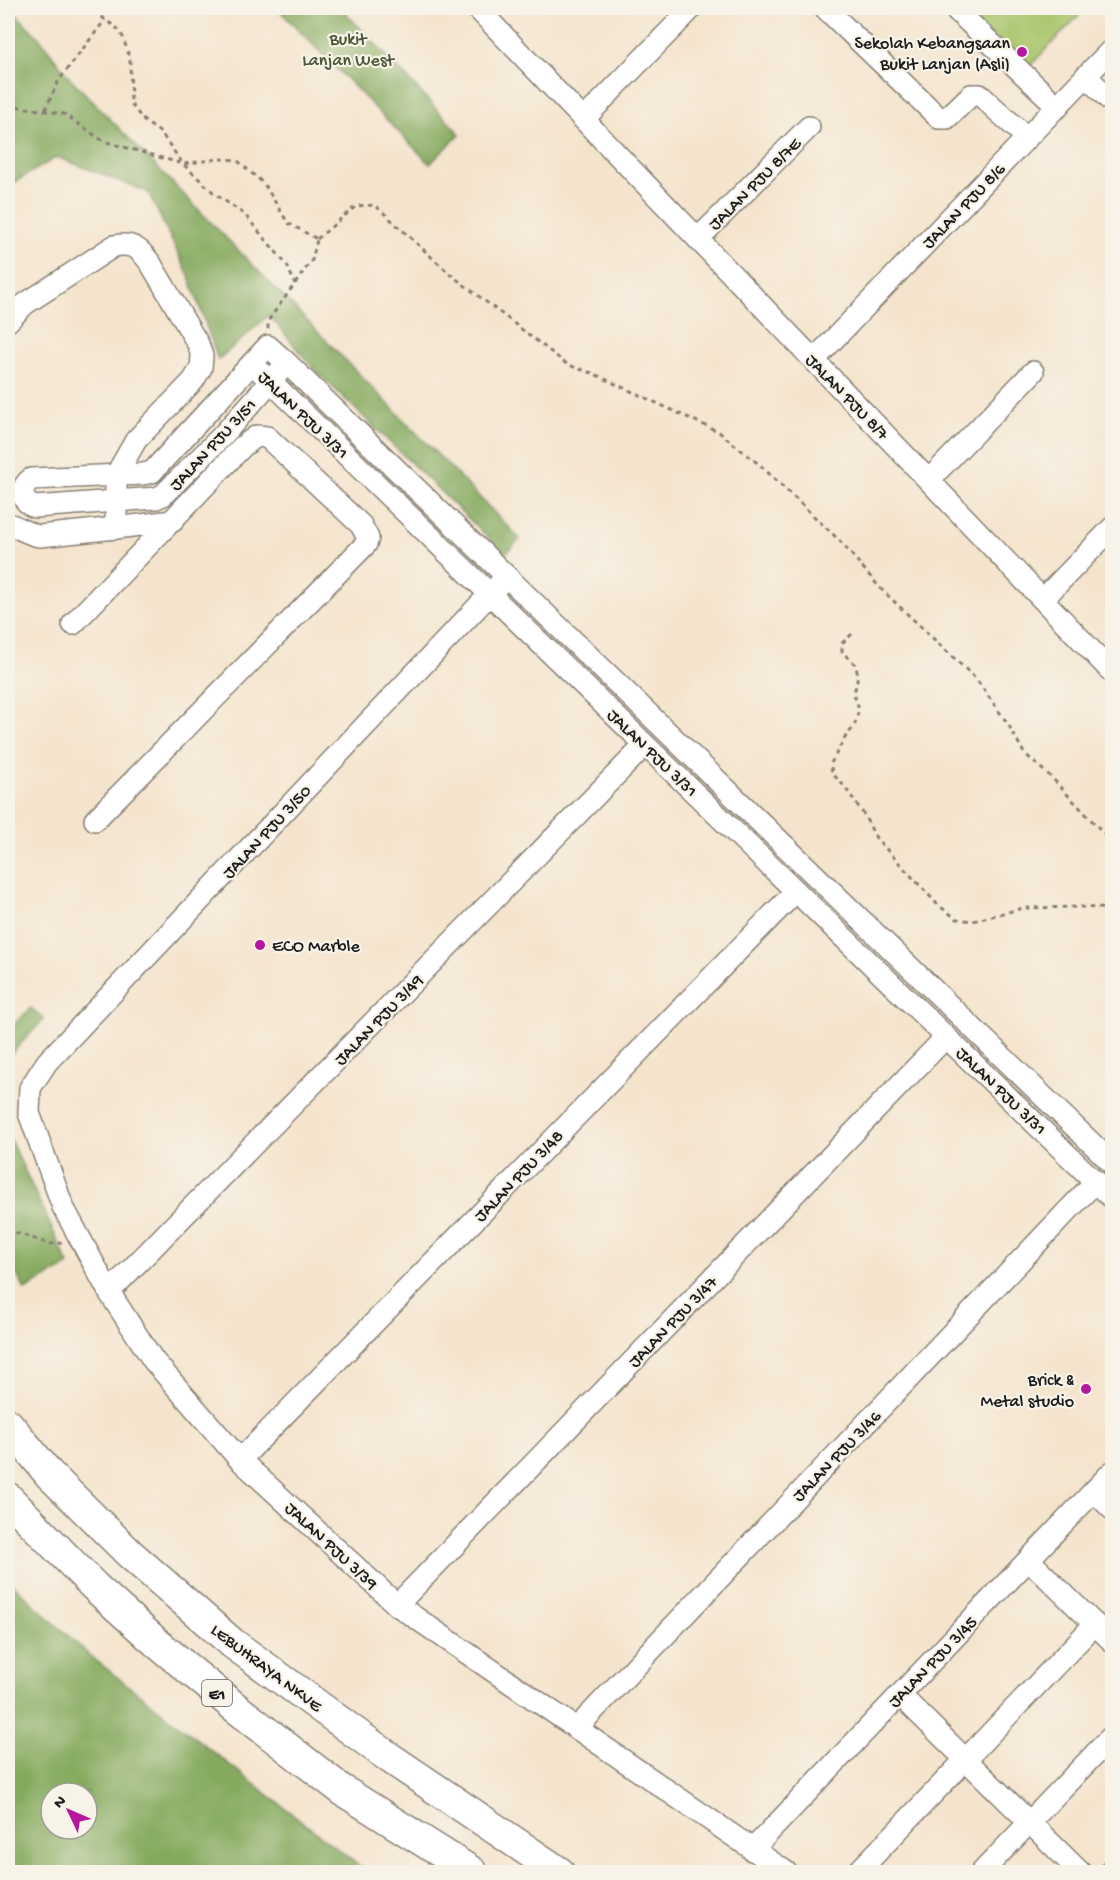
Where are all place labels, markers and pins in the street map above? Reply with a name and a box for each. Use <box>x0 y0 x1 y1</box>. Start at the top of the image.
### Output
place label: Sekolah Kebangsaan Bukit Lanjan (Asli) <box>854 34 1010 76</box>
marker: Sekolah Kebangsaan Bukit Lanjan (Asli) <box>1015 45 1029 59</box>
place label: ECO Marble <box>272 937 360 958</box>
marker: ECO Marble <box>253 938 267 952</box>
place label: Brick & Metal studio <box>980 1371 1075 1413</box>
marker: Brick & Metal studio <box>1079 1382 1093 1396</box>

